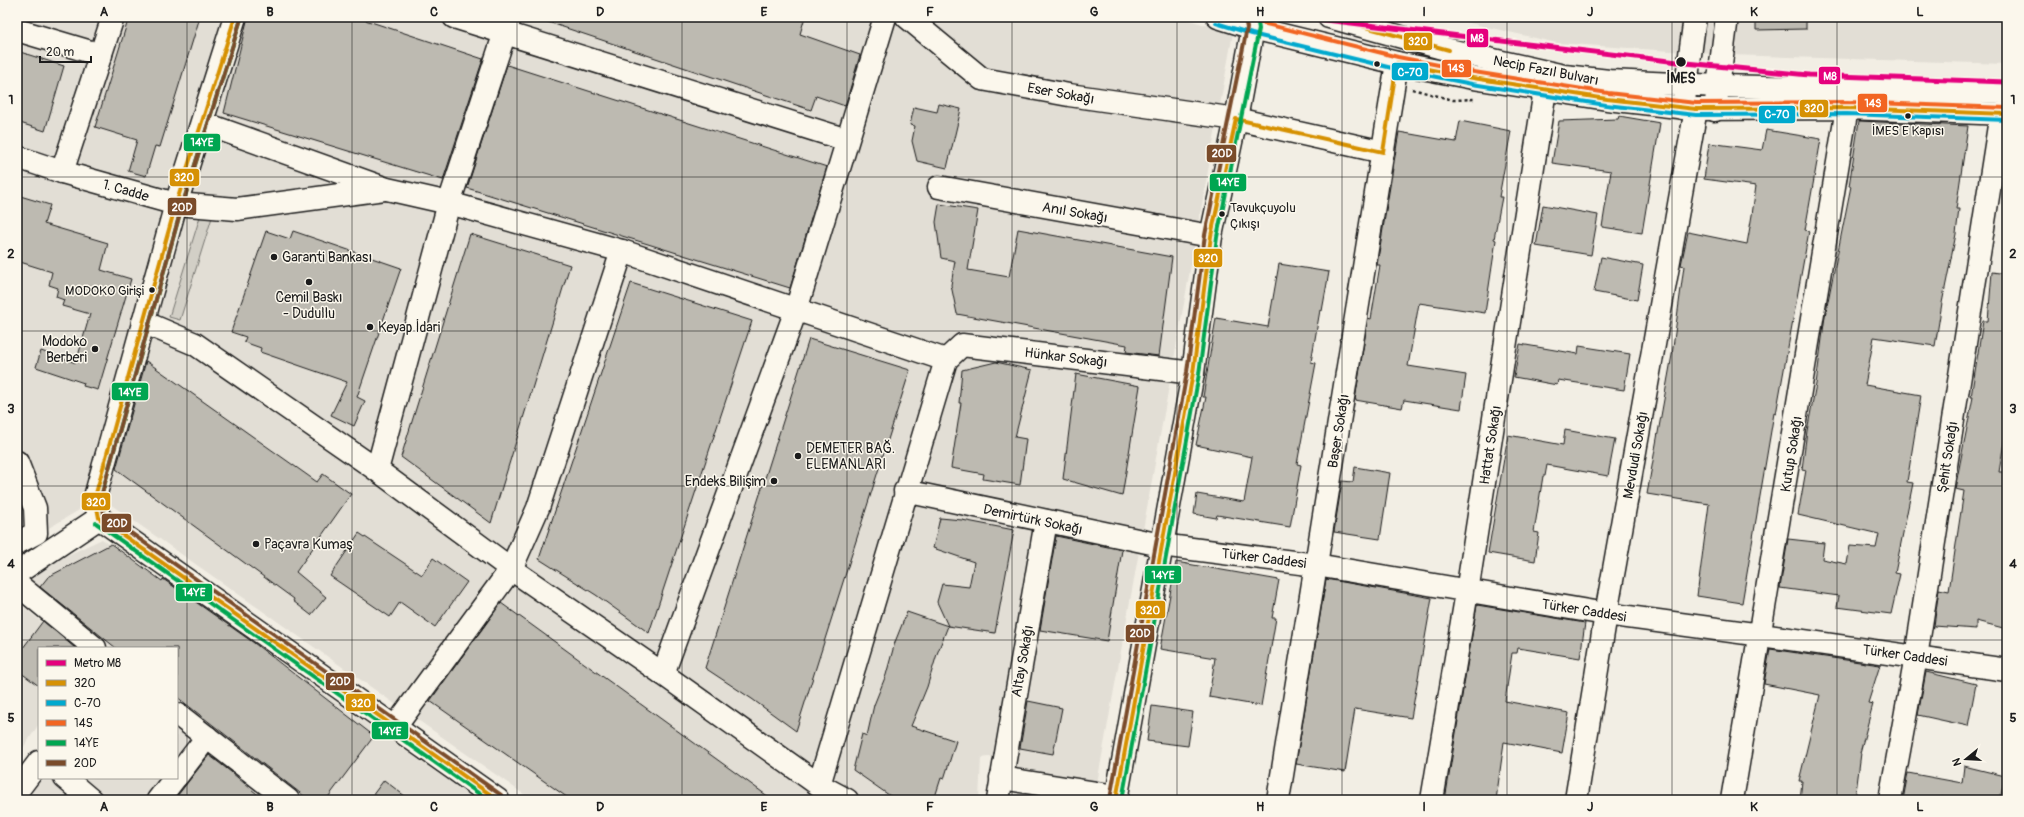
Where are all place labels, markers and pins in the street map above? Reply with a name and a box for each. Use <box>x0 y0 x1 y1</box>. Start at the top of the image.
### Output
marker: İMES <box>1674 55 1688 69</box>
unlabelled marker <box>1372 59 1382 69</box>
place label: İMES <box>1666 69 1696 87</box>
marker: İMES E Kapısı <box>1903 111 1913 121</box>
place label: İMES E Kapısı <box>1872 123 1944 139</box>
place label: Tavukçuyolu Çıkışı <box>1230 200 1296 232</box>
marker: Tavukçuyolu Çıkışı <box>1217 209 1227 219</box>
place label: Garanti Bankası <box>282 249 372 266</box>
marker: Garanti Bankası <box>269 252 279 262</box>
marker: Cemil Baskı - Dudullu <box>304 277 314 287</box>
place label: MODOKO Girişi <box>65 283 144 299</box>
marker: MODOKO Girişi <box>147 285 157 295</box>
place label: Cemil Baskı - Dudullu <box>276 289 343 322</box>
place label: Keyap İdari <box>378 319 441 336</box>
marker: Keyap İdari <box>365 322 375 332</box>
place label: Modoko Berberi <box>42 333 88 366</box>
marker: Modoko Berberi <box>90 344 100 354</box>
place label: DEMETER BAĞ. ELEMANLARI <box>806 439 895 473</box>
marker: DEMETER BAĞ. ELEMANLARI <box>793 451 803 461</box>
place label: Endeks Bilişim <box>685 473 766 490</box>
marker: Endeks Bilişim <box>769 476 779 486</box>
place label: Paçavra Kumaş <box>264 536 353 553</box>
marker: Paçavra Kumaş <box>251 539 261 549</box>

